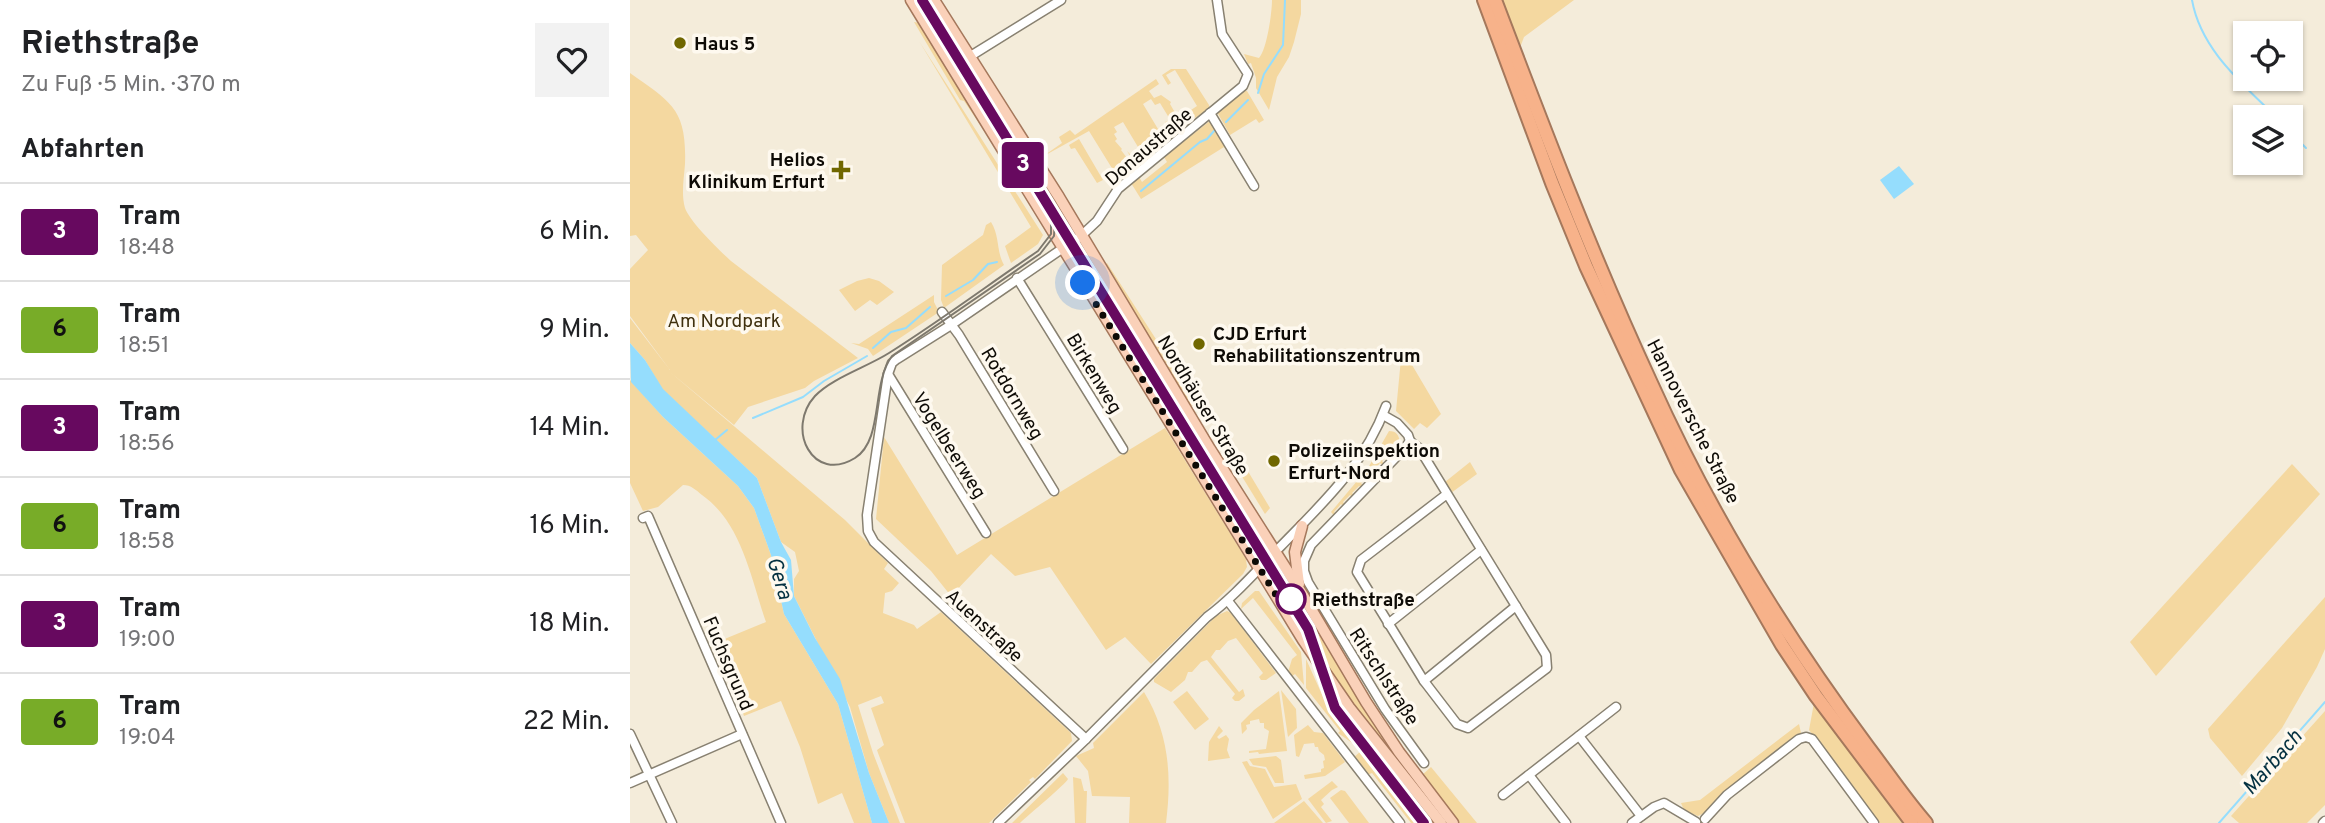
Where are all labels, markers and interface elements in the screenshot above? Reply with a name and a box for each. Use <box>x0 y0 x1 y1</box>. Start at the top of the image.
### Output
map controls <box>2233 21 2303 175</box>
button: locate <box>2233 21 2303 91</box>
button: heart <box>535 23 609 97</box>
text: Riethstraße <box>21 24 199 66</box>
place label: Haus 5 <box>694 33 755 57</box>
marker: Haus 5 <box>672 35 688 51</box>
text: Zu Fuß · 5 Min. · 370 m <box>21 71 241 100</box>
street label: Donaustraße <box>1101 103 1198 192</box>
button: layers <box>2233 105 2303 175</box>
text: Abfahrten <box>21 134 145 167</box>
line badge: 3 <box>1000 142 1046 188</box>
place label: Helios Klinikum Erfurt <box>688 149 825 195</box>
text: 3 <box>1016 150 1030 180</box>
marker: Helios Klinikum Erfurt <box>831 160 851 180</box>
text: Tram <box>119 201 181 234</box>
text: 6 Min. <box>539 216 609 249</box>
text: 3 <box>52 217 67 247</box>
text: 18:48 <box>119 234 175 263</box>
your location <box>1065 265 1100 300</box>
text: Tram <box>119 299 181 332</box>
park label: Am Nordpark <box>667 310 781 334</box>
text: 9 Min. <box>539 314 609 347</box>
text: 6 <box>52 315 67 345</box>
place label: CJD Erfurt Rehabilitationszentrum <box>1213 323 1421 369</box>
street label: Birkenweg <box>1060 329 1127 419</box>
text: 18:51 <box>119 332 170 361</box>
street label: Nordhäuser Straße <box>1151 332 1254 480</box>
street label: Hannoversche Straße <box>1640 335 1744 508</box>
marker: CJD Erfurt Rehabilitationszentrum <box>1191 336 1207 352</box>
street label: Rotdornweg <box>974 344 1048 444</box>
street label: Vogelbeerweg <box>906 388 991 504</box>
text: Tram <box>119 397 181 430</box>
text: 14 Min. <box>529 412 609 445</box>
text: 3 <box>52 413 67 443</box>
text: 18:56 <box>119 430 175 459</box>
place label: Polizeiinspektion Erfurt-Nord <box>1288 440 1440 486</box>
marker: Polizeiinspektion Erfurt-Nord <box>1266 453 1282 469</box>
text: Tram <box>119 495 181 528</box>
text: 16 Min. <box>529 510 609 543</box>
text: 6 <box>52 511 67 541</box>
text: 18:58 <box>119 528 175 557</box>
water label: Gera <box>759 554 798 603</box>
street label: Auenstraße <box>940 584 1027 668</box>
marker: Riethstraße <box>1276 584 1306 614</box>
place label: Riethstraße <box>1312 589 1415 613</box>
text: Tram <box>119 593 181 626</box>
text: 18 Min. <box>529 608 609 641</box>
text: 3 <box>52 609 67 639</box>
street label: Fuchsgrund <box>697 613 758 715</box>
street label: Ritschlstraße <box>1343 624 1424 730</box>
text: 19:00 <box>119 626 176 655</box>
text: Tram <box>119 691 181 724</box>
text: 22 Min. <box>523 706 609 739</box>
text: 6 <box>52 707 67 737</box>
text: 19:04 <box>119 724 176 753</box>
water label: Marbach <box>2237 724 2309 801</box>

